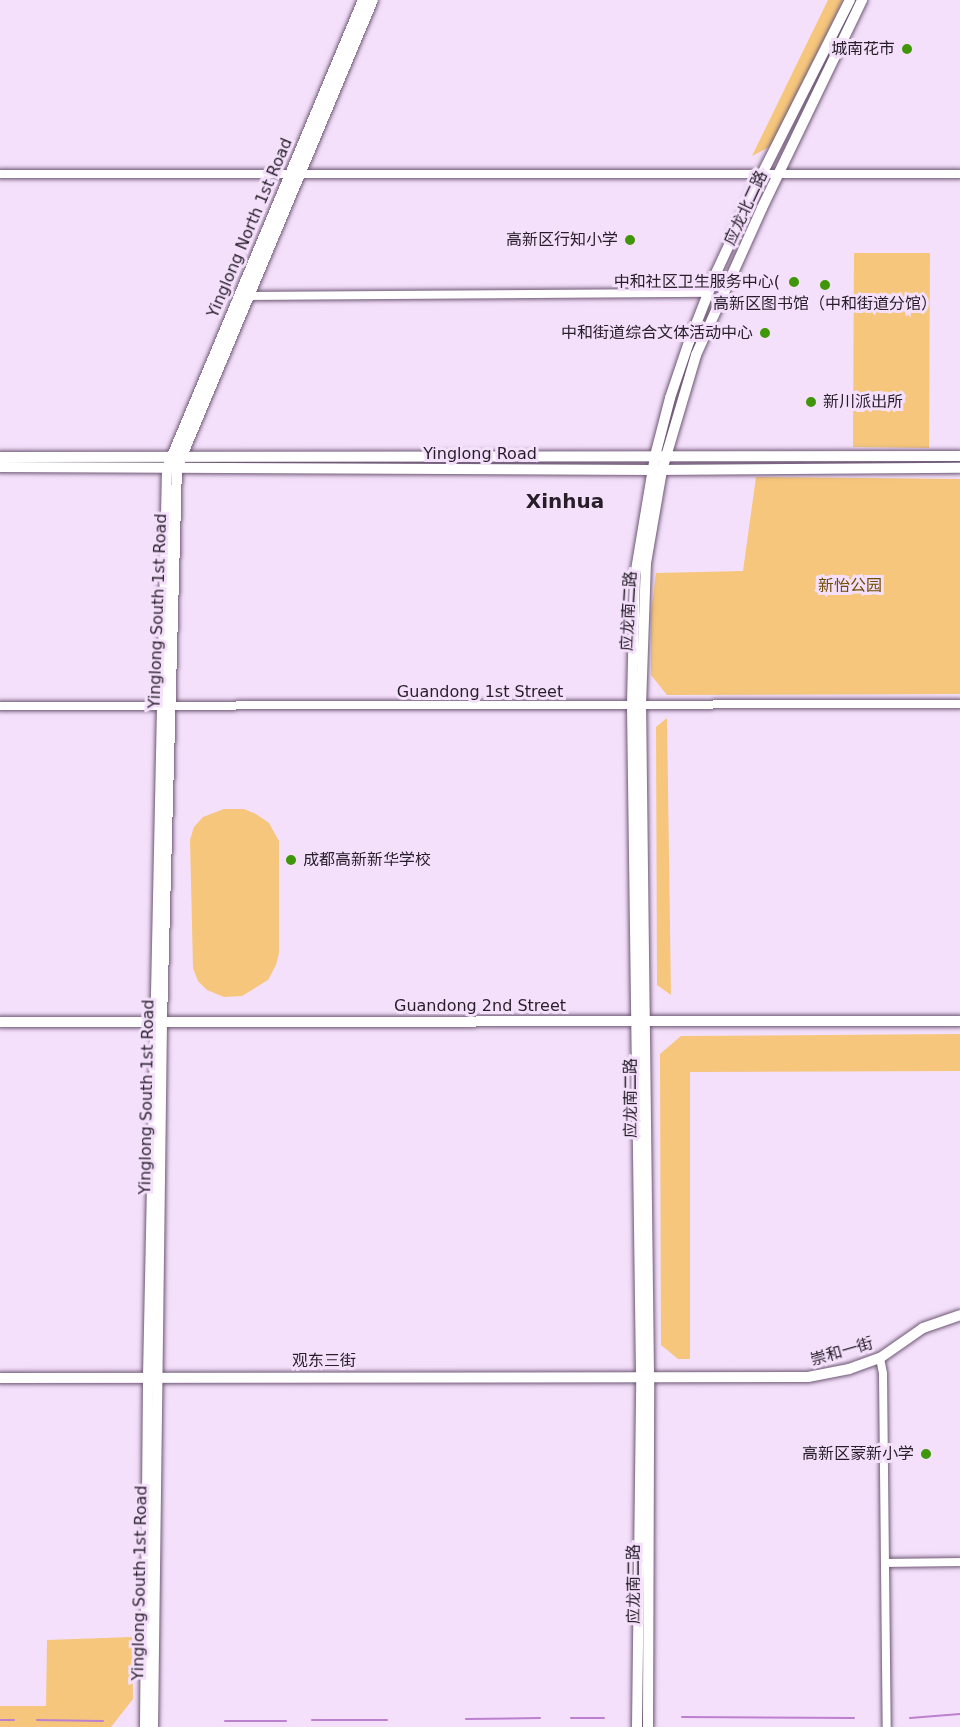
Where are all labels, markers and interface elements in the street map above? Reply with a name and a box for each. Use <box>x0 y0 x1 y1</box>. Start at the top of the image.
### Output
place label: 城南花市 <box>831 39 895 59</box>
marker: 城南花市 <box>900 42 914 56</box>
street label: Yinglong North 1st Road <box>203 135 297 321</box>
street label: 应龙北二路 <box>720 168 772 248</box>
place label: 高新区行知小学 <box>506 230 618 250</box>
marker: 高新区行知小学 <box>623 233 637 247</box>
place label: 中和社区卫生服务中心( <box>614 272 780 292</box>
marker: 中和社区卫生服务中心( <box>785 273 803 291</box>
marker: 高新区图书馆（中和街道分馆） <box>818 278 832 292</box>
place label: 高新区图书馆（中和街道分馆） <box>713 294 937 314</box>
place label: 中和街道综合文体活动中心 <box>561 323 753 343</box>
marker: 中和街道综合文体活动中心 <box>758 326 772 340</box>
place label: 新川派出所 <box>823 392 903 412</box>
marker: 新川派出所 <box>804 395 818 409</box>
street label: Yinglong Road <box>423 444 537 464</box>
district label: Xinhua <box>526 489 604 513</box>
street label: Yinglong South 1st Road <box>145 513 171 709</box>
street label: 应龙南二路 <box>617 571 641 651</box>
park label: 新怡公园 <box>818 576 882 596</box>
street label: Guandong 1st Street <box>397 682 563 702</box>
place label: 成都高新新华学校 <box>303 850 431 870</box>
marker: 成都高新新华学校 <box>284 853 298 867</box>
street label: Guandong 2nd Street <box>394 996 566 1016</box>
street label: Yinglong South 1st Road <box>136 999 158 1195</box>
street label: 应龙南二路 <box>621 1058 641 1138</box>
street label: 崇和一街 <box>809 1334 875 1370</box>
street label: 观东三街 <box>292 1351 356 1371</box>
place label: 高新区蒙新小学 <box>802 1444 914 1464</box>
marker: 高新区蒙新小学 <box>919 1447 933 1461</box>
street label: Yinglong South 1st Road <box>129 1485 151 1681</box>
street label: 应龙南二路 <box>624 1544 644 1624</box>

